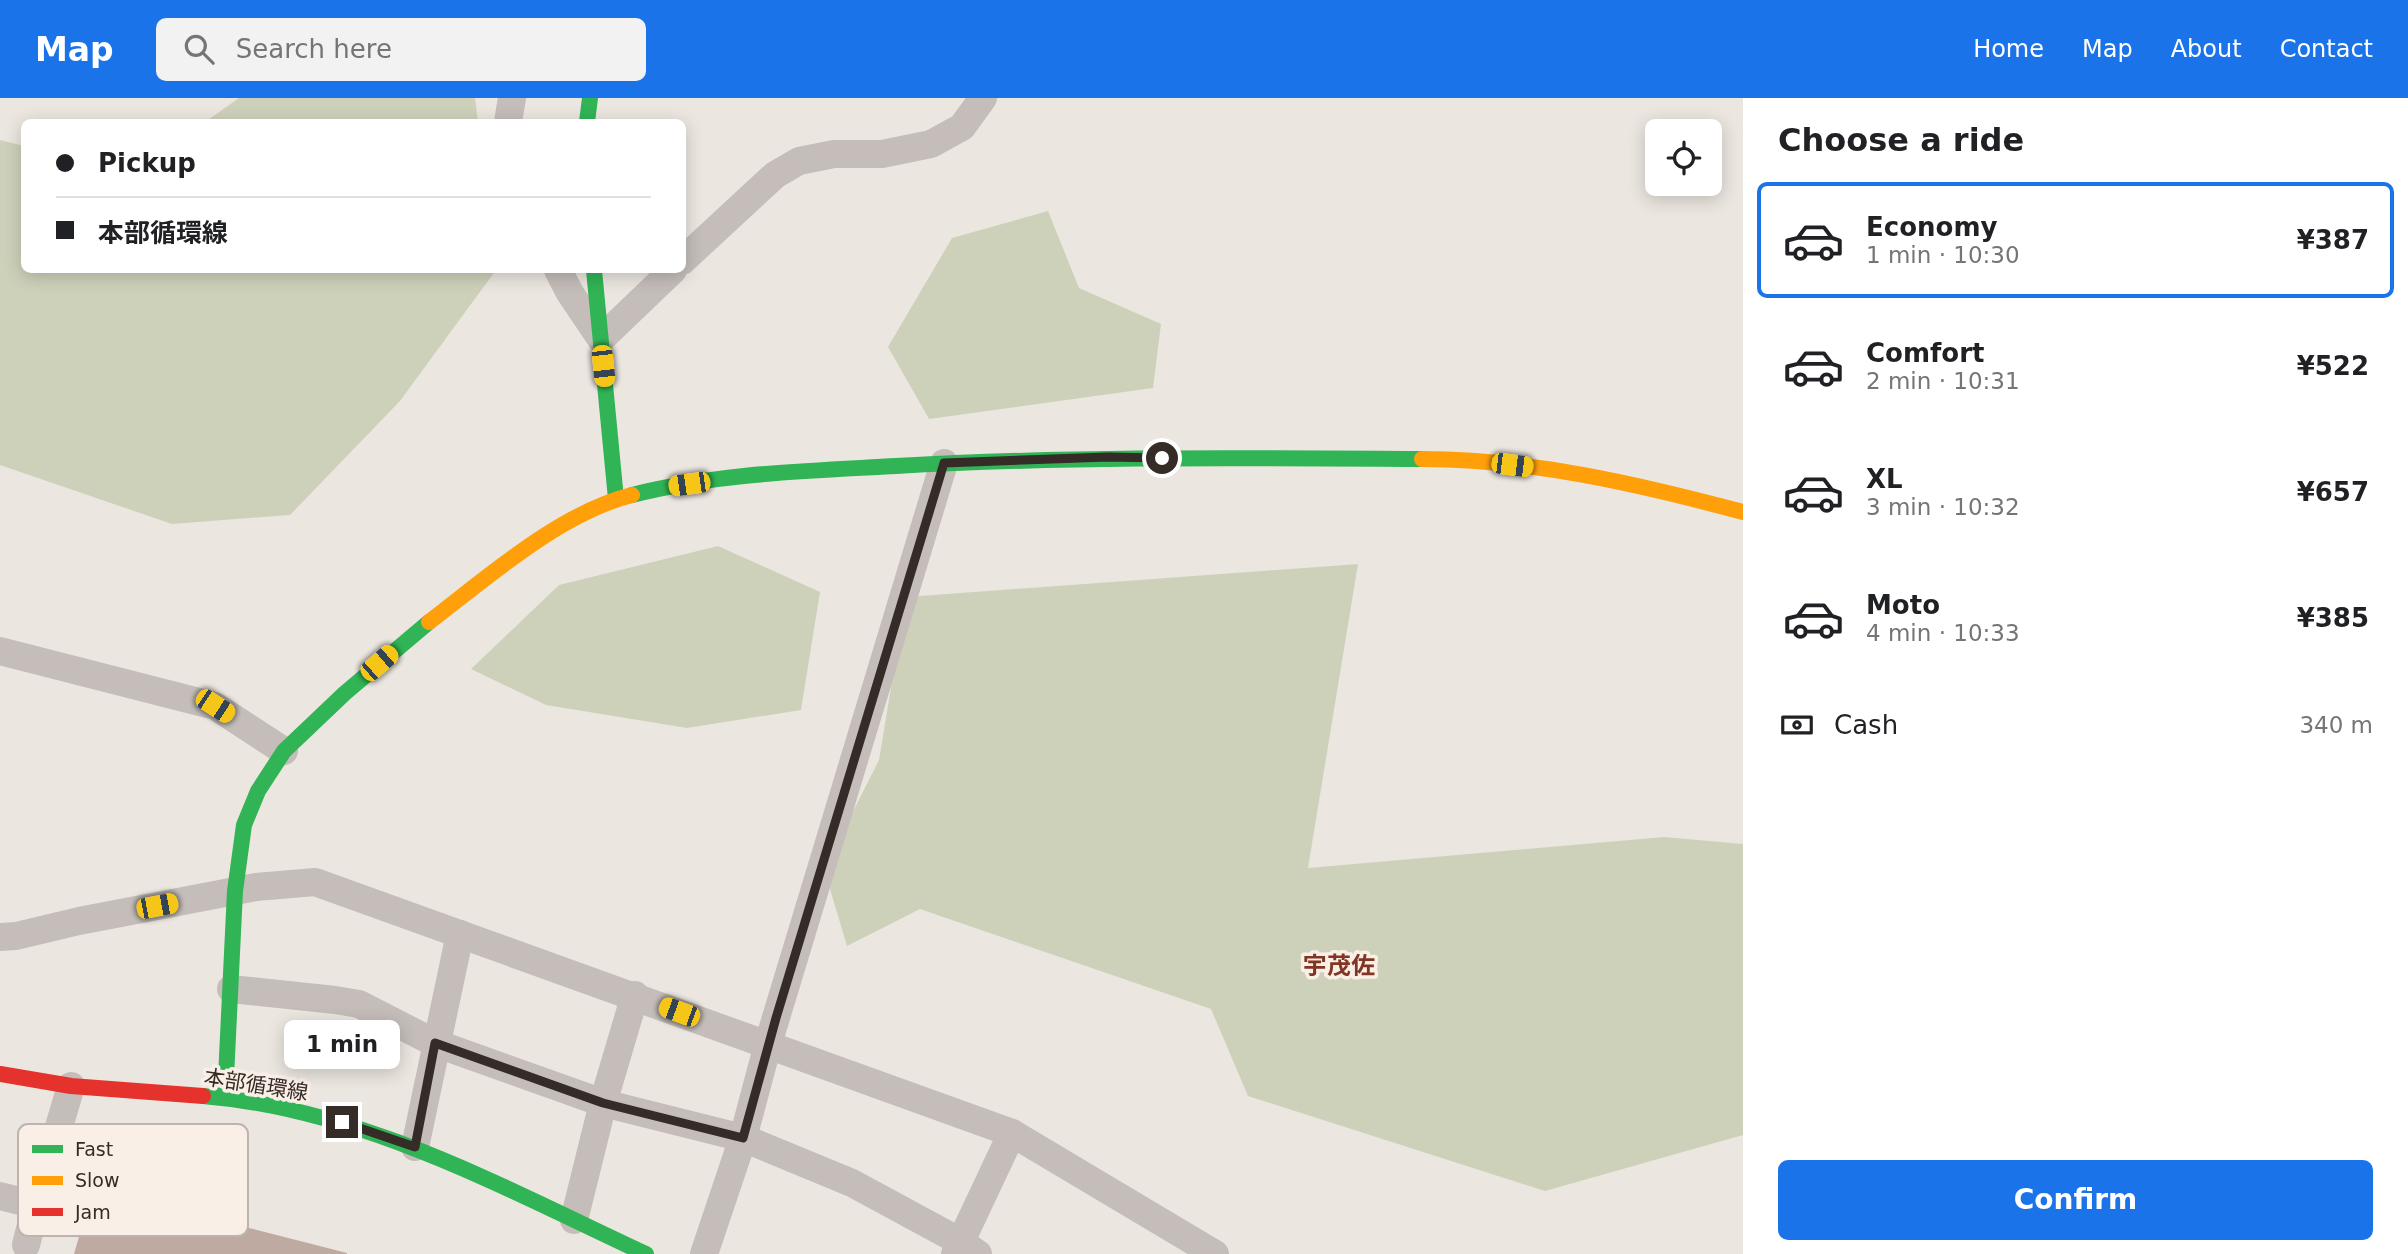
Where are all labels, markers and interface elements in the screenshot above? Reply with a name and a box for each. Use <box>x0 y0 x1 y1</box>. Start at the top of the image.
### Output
search box <box>156 18 646 81</box>
text: Map <box>35 30 114 69</box>
icon: search <box>180 30 218 68</box>
text: Search here <box>236 34 392 64</box>
text: Home <box>1973 35 2044 63</box>
text: Map <box>2082 35 2133 63</box>
text: About <box>2171 35 2242 63</box>
text: Contact <box>2280 35 2373 63</box>
map controls <box>1645 119 1722 196</box>
button: locate <box>1645 119 1722 196</box>
text: Choose a ride <box>1778 121 2024 159</box>
text: Pickup <box>98 148 196 178</box>
icon: car <box>1782 209 1845 272</box>
text: Economy <box>1866 212 1997 242</box>
text: 本部循環線 <box>98 218 228 248</box>
text: ¥387 <box>2297 225 2369 255</box>
text: 1 min · 10:30 <box>1866 242 2020 268</box>
icon: car <box>1782 335 1845 398</box>
text: Comfort <box>1866 338 1984 368</box>
car <box>591 344 616 388</box>
text: ¥522 <box>2297 351 2369 381</box>
text: 2 min · 10:31 <box>1866 368 2020 394</box>
route start <box>1146 442 1178 474</box>
car <box>1490 452 1535 478</box>
icon: car <box>1782 461 1845 524</box>
text: XL <box>1866 464 1903 494</box>
car <box>667 471 712 497</box>
text: ¥657 <box>2297 477 2369 507</box>
text: 3 min · 10:32 <box>1866 494 2020 520</box>
icon: car <box>1782 587 1845 650</box>
text: Moto <box>1866 590 1940 620</box>
text: ¥385 <box>2297 603 2369 633</box>
text: 4 min · 10:33 <box>1866 620 2020 646</box>
car <box>357 641 402 685</box>
car <box>192 686 239 726</box>
icon: cash <box>1778 706 1816 744</box>
text: Cash <box>1834 710 1898 740</box>
text: 340 m <box>2299 712 2373 738</box>
car <box>135 892 180 920</box>
district label: 宇茂佐 <box>1303 952 1375 980</box>
car <box>656 995 703 1029</box>
callout: 1 min <box>284 1020 400 1070</box>
text: 1 min <box>306 1031 378 1057</box>
street label: 本部循環線 <box>202 1065 310 1105</box>
route end <box>326 1106 358 1138</box>
legend <box>18 1124 248 1236</box>
text: Fast <box>75 1138 113 1160</box>
button: Confirm <box>1778 1160 2373 1240</box>
text: Slow <box>75 1169 120 1191</box>
text: Jam <box>74 1201 111 1223</box>

